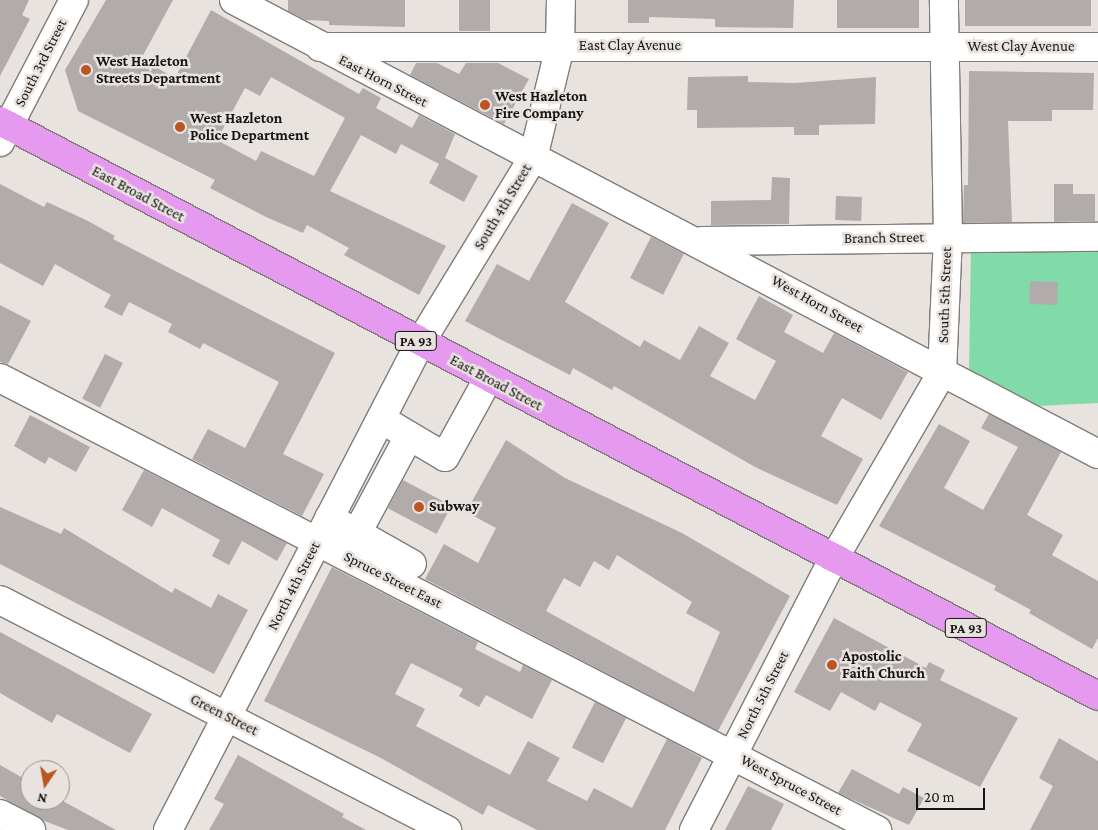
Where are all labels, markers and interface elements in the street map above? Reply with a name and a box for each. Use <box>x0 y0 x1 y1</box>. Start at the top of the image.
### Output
street label: South 3rd Street <box>11 16 71 110</box>
street label: East Clay Avenue <box>579 37 681 55</box>
street label: West Clay Avenue <box>968 38 1074 56</box>
street label: East Horn Street <box>336 51 430 111</box>
place label: West Hazleton Streets Department <box>96 52 221 87</box>
marker: West Hazleton Streets Department <box>80 64 92 76</box>
place label: West Hazleton Fire Company <box>495 87 587 122</box>
marker: West Hazleton Fire Company <box>479 99 491 111</box>
place label: West Hazleton Police Department <box>190 109 309 144</box>
marker: West Hazleton Police Department <box>174 121 186 133</box>
street label: South 4th Street <box>470 161 536 253</box>
street label: East Broad Street <box>89 162 187 226</box>
street label: Branch Street <box>844 228 924 248</box>
street label: South 5th Street <box>934 247 956 343</box>
street label: West Horn Street <box>768 271 866 337</box>
road number: PA 93 <box>395 330 437 352</box>
street label: East Broad Street <box>447 351 545 415</box>
place label: Subway <box>429 498 479 516</box>
marker: Subway <box>413 501 425 513</box>
street label: North 4th Street <box>264 539 324 633</box>
street label: Spruce Street East <box>341 548 445 612</box>
road number: PA 93 <box>945 616 987 640</box>
place label: Apostolic Faith Church <box>842 647 925 682</box>
street label: North 5th Street <box>733 648 793 742</box>
marker: Apostolic Faith Church <box>826 659 838 671</box>
street label: Green Street <box>187 690 261 740</box>
street label: West Spruce Street <box>737 751 845 819</box>
north arrow <box>20 760 70 810</box>
scale bar <box>918 778 987 810</box>
text: 20 m <box>924 789 955 805</box>
text: N <box>36 790 48 808</box>

